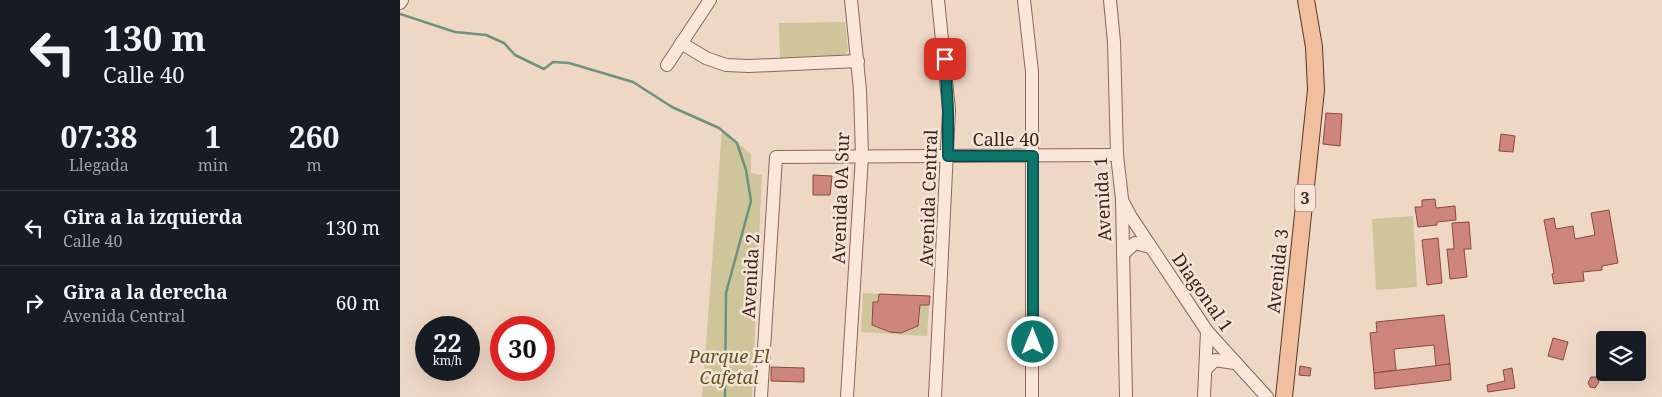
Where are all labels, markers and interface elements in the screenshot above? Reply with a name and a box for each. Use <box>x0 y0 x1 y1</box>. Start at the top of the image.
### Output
text: 130 m <box>103 14 206 61</box>
icon: left <box>20 20 85 85</box>
pin <box>924 38 966 80</box>
icon: arrive <box>931 45 959 73</box>
text: Calle 40 <box>103 59 185 89</box>
text: 07:38 <box>60 116 137 157</box>
text: 1 <box>205 116 221 157</box>
text: 260 <box>289 116 340 157</box>
street label: Calle 40 <box>973 127 1039 151</box>
street label: Avenida Central <box>914 129 942 267</box>
street label: Avenida 0A Sur <box>826 131 854 264</box>
text: Llegada <box>69 154 129 176</box>
text: min <box>198 154 228 176</box>
text: m <box>307 154 322 176</box>
street label: Avenida 1 <box>1088 156 1116 242</box>
road number: 3 <box>1295 184 1315 212</box>
text: Gira a la izquierda <box>63 204 243 230</box>
icon: left <box>20 214 48 242</box>
text: 130 m <box>325 215 380 241</box>
street label: Avenida 3 <box>1261 227 1293 315</box>
text: Calle 40 <box>63 230 122 252</box>
street label: Avenida 2 <box>736 233 764 319</box>
street label: Diagonal 1 <box>1167 248 1239 336</box>
text: Gira a la derecha <box>63 279 228 305</box>
icon: right <box>20 289 48 317</box>
text: 60 m <box>336 290 380 316</box>
text: Avenida Central <box>63 305 185 327</box>
position arrow <box>1006 315 1058 367</box>
speed limit sign: 30 <box>490 316 555 381</box>
text: 22 <box>433 325 462 359</box>
map controls <box>1596 331 1646 381</box>
button: layers <box>1596 331 1646 381</box>
park label: Parque El Cafetal <box>688 344 770 389</box>
text: km/h <box>433 352 462 369</box>

